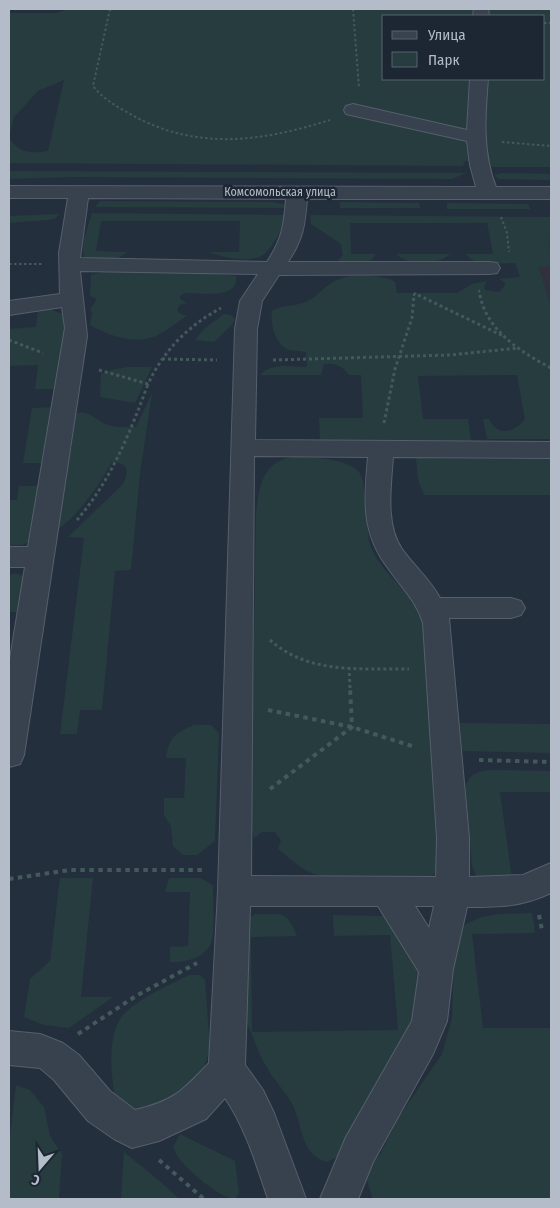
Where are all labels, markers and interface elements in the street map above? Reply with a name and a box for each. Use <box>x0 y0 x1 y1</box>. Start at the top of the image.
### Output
legend <box>382 15 545 80</box>
text: Улица <box>427 26 466 44</box>
text: Парк <box>428 51 459 69</box>
street label: Комсомольская улица <box>224 185 336 199</box>
north arrow <box>15 1143 65 1193</box>
text: С <box>29 1170 42 1189</box>

